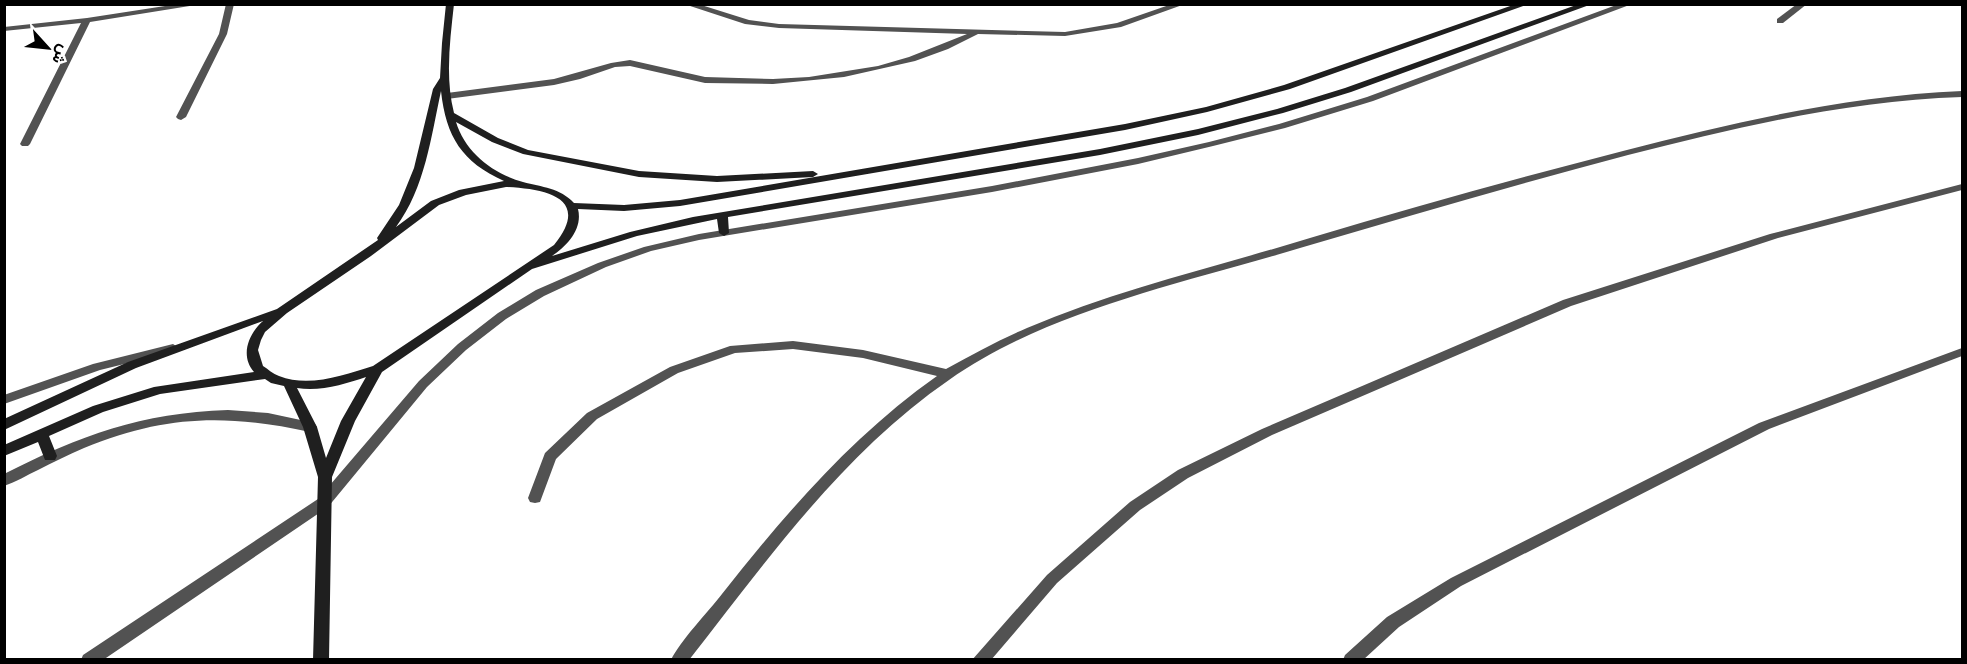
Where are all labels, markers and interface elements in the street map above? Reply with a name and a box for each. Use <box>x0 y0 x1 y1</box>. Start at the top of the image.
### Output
north arrow <box>18 18 78 78</box>
text: ش <box>47 41 76 68</box>

